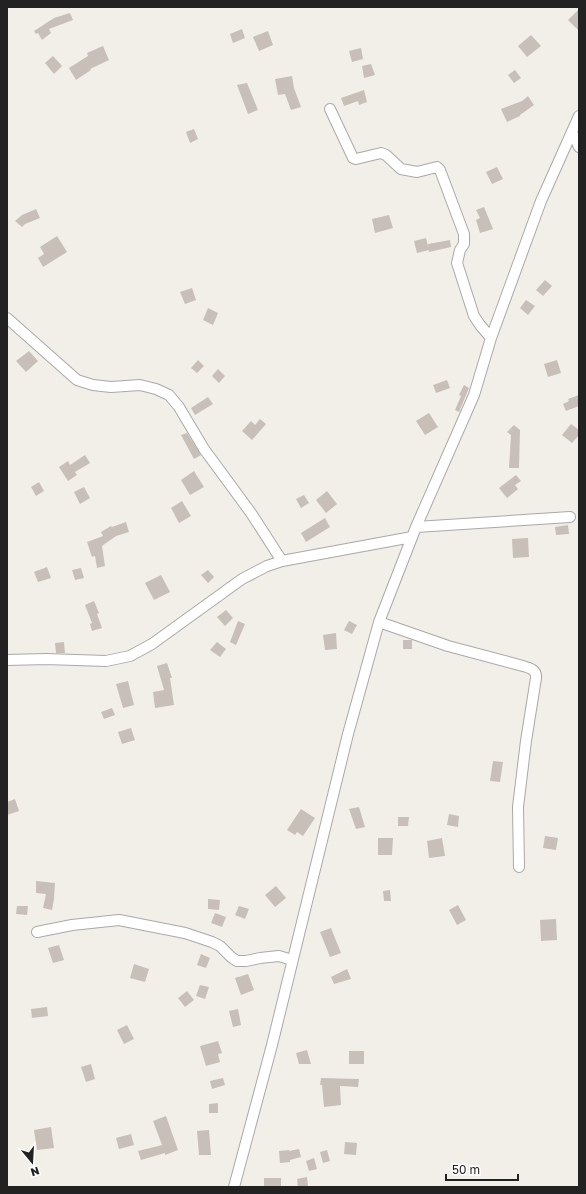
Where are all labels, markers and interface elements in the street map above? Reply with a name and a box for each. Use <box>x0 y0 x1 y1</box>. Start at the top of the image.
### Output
north arrow <box>12 1142 52 1182</box>
scale bar <box>446 1156 518 1182</box>
text: 50 m <box>452 1162 480 1177</box>
text: N <box>29 1165 41 1179</box>

